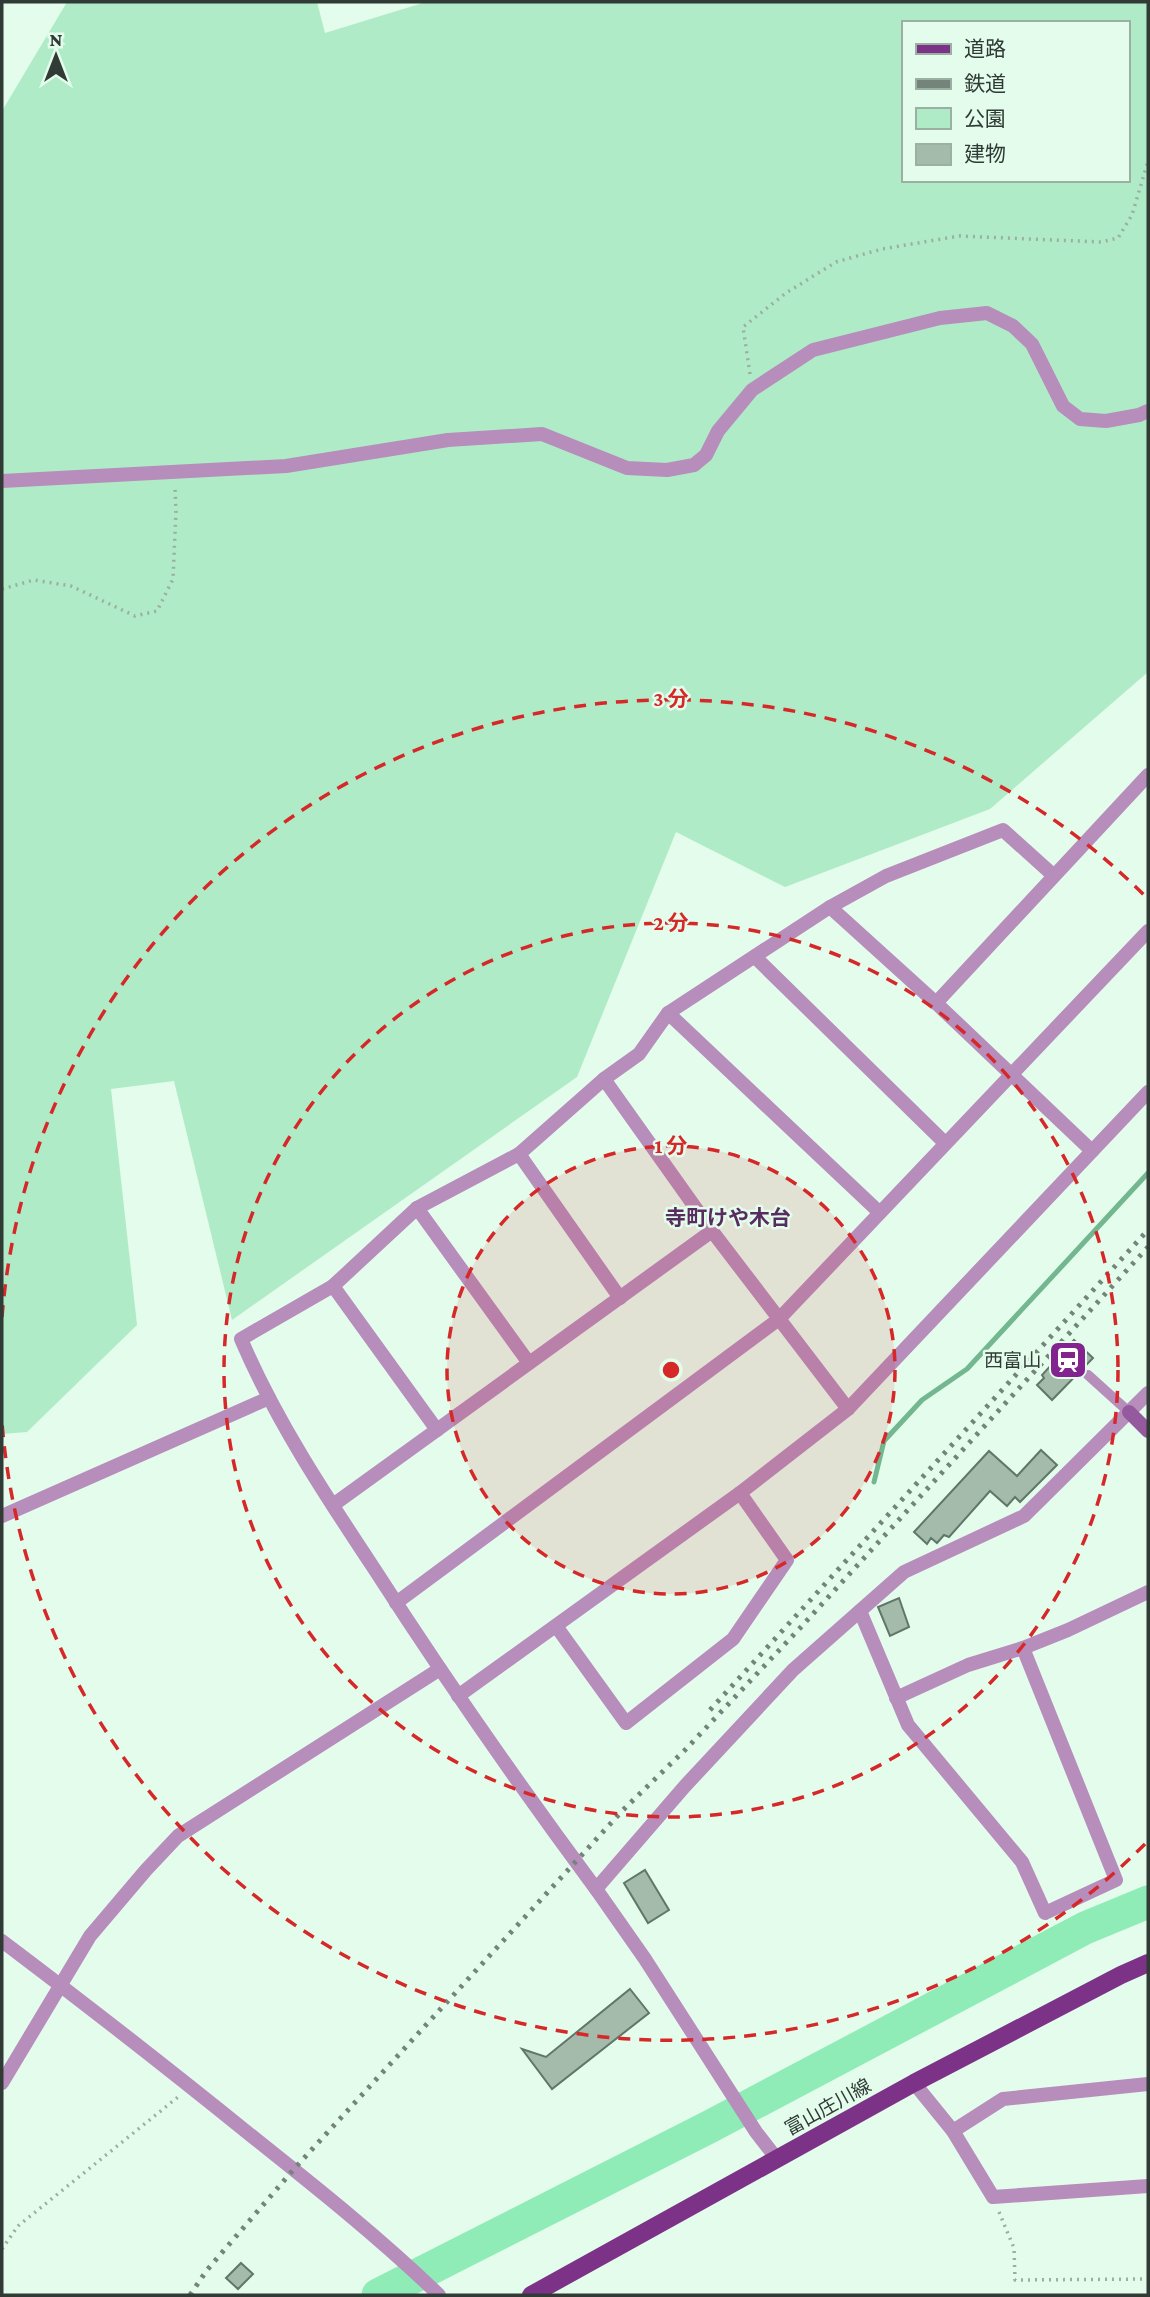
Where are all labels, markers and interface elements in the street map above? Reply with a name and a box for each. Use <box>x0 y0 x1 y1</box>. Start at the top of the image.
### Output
north arrow <box>21 21 91 91</box>
legend <box>902 21 1129 182</box>
text: N <box>50 29 63 50</box>
text: 道路 <box>964 37 1006 61</box>
text: 鉄道 <box>964 72 1006 96</box>
text: 公園 <box>964 107 1006 131</box>
text: 建物 <box>964 142 1006 166</box>
text: 3 分 <box>653 687 689 711</box>
text: 2 分 <box>653 911 689 935</box>
text: 1 分 <box>655 1134 687 1158</box>
district label: 寺町けや木台 <box>665 1206 791 1230</box>
station icon: 西富山 <box>1047 1339 1089 1381</box>
place label: 西富山 <box>984 1350 1041 1371</box>
centre of rings <box>659 1358 683 1382</box>
street label: 富山庄川線 <box>781 2075 875 2139</box>

